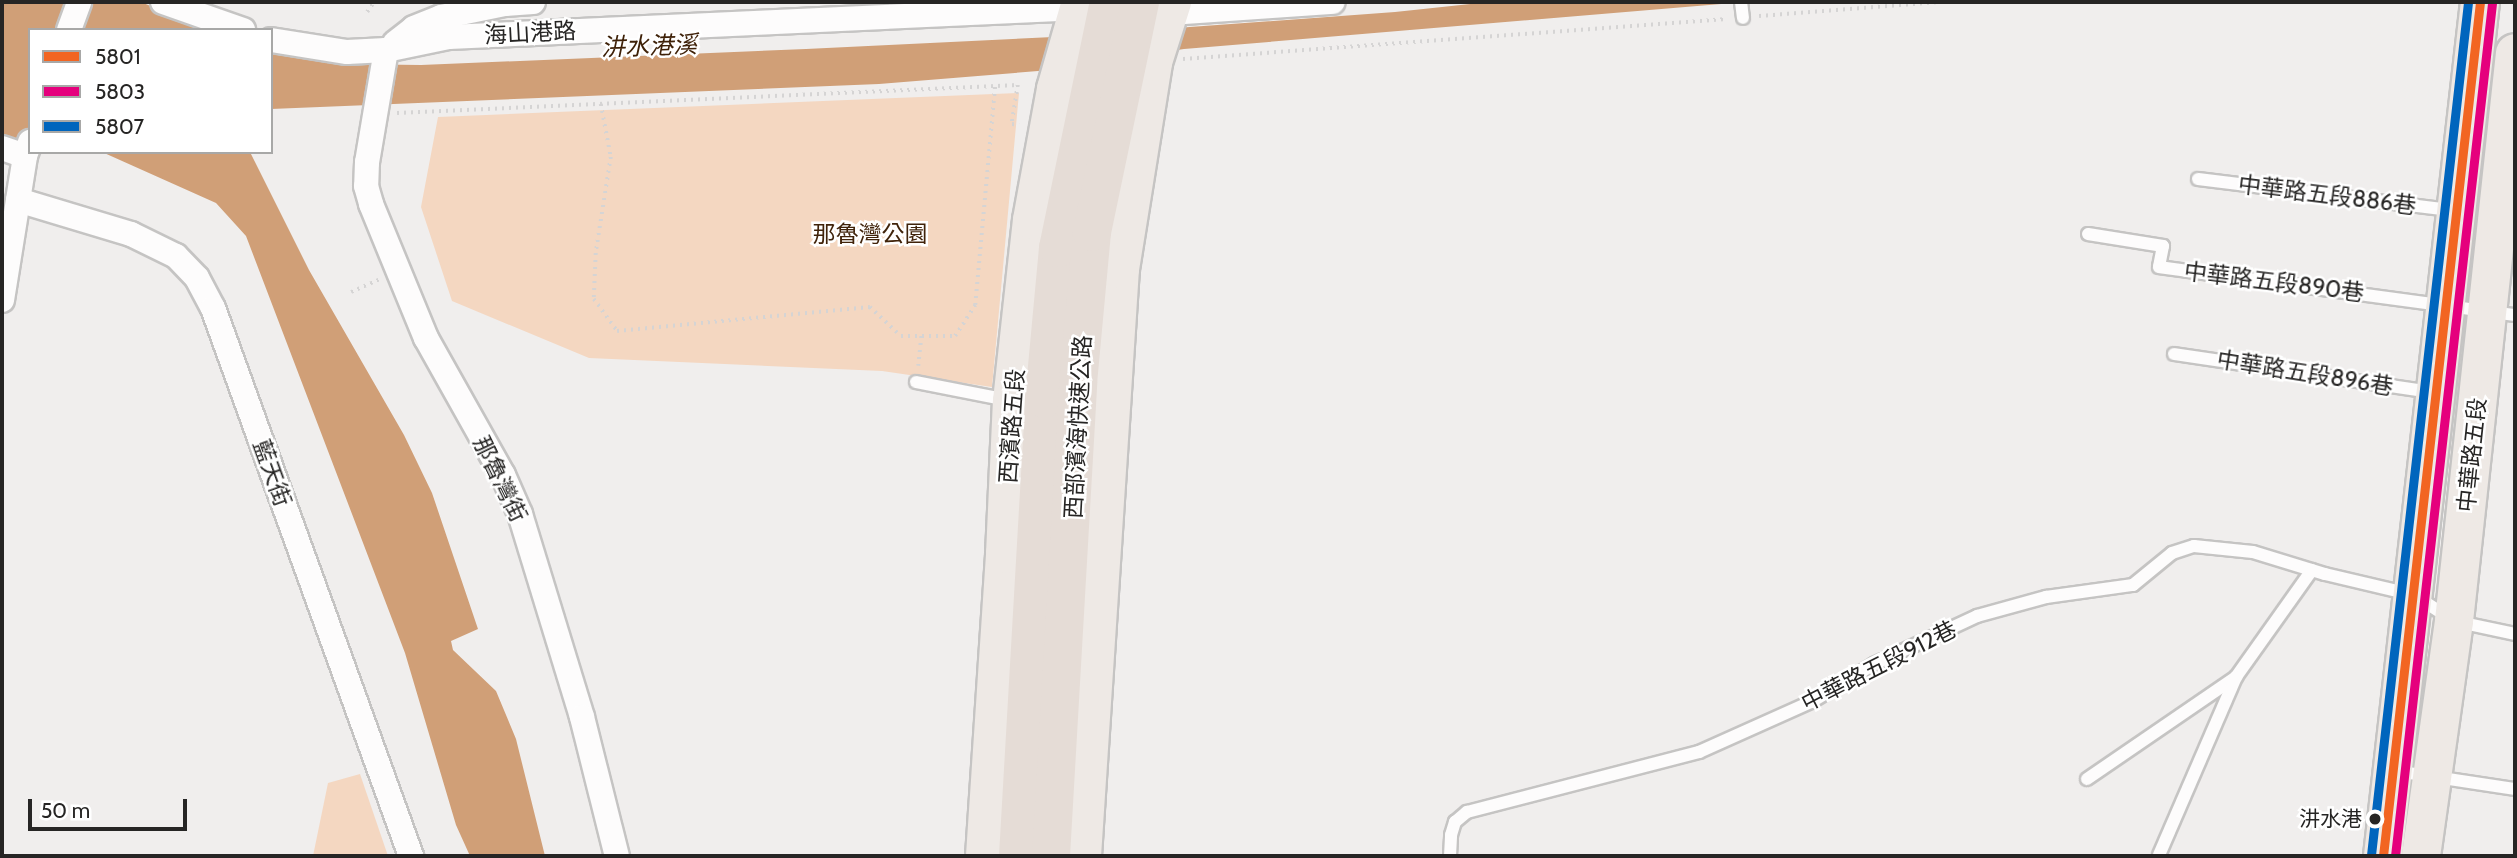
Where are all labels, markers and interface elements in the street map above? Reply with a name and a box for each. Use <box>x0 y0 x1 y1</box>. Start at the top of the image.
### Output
street label: 海山港路 <box>483 17 577 49</box>
legend <box>28 28 273 154</box>
water label: 汫水港溪 <box>601 30 697 62</box>
text: 5801 <box>95 44 141 69</box>
text: 5803 <box>95 79 145 104</box>
text: 5807 <box>95 114 144 139</box>
street label: 中華路五段886巷 <box>2237 170 2417 220</box>
park label: 那魯灣公園 <box>813 220 927 248</box>
street label: 中華路五段890巷 <box>2182 257 2366 307</box>
street label: 西部濱海快速公路 <box>1059 334 1097 520</box>
street label: 中華路五段896巷 <box>2215 345 2395 401</box>
street label: 西濱路五段 <box>994 368 1030 484</box>
street label: 中華路五段 <box>2452 396 2492 514</box>
street label: 那魯灣街 <box>467 432 533 526</box>
street label: 藍天街 <box>247 436 297 510</box>
street label: 中華路五段912巷 <box>1797 615 1961 717</box>
scale bar <box>32 784 191 828</box>
text: 50 m <box>41 798 90 823</box>
place label: 汫水港 <box>2299 806 2362 832</box>
marker: 汫水港 <box>2368 812 2382 826</box>

